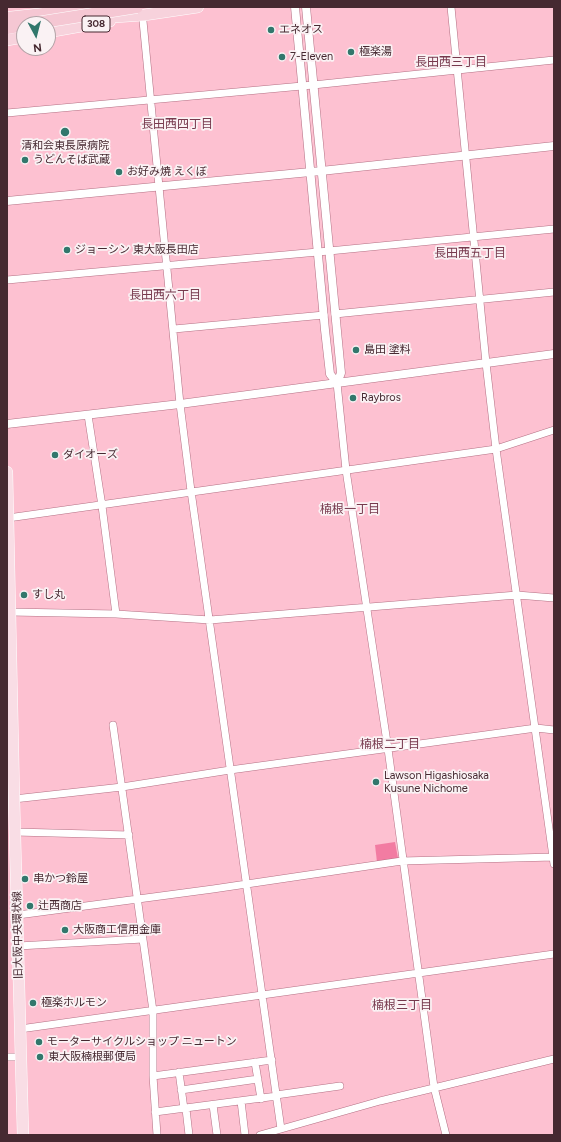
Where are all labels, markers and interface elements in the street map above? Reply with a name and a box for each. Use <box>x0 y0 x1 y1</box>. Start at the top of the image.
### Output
north arrow <box>16 16 56 56</box>
road number: 308 <box>82 16 110 32</box>
place label: エネオス <box>279 23 323 37</box>
marker: エネオス <box>266 25 276 35</box>
text: N <box>32 40 42 54</box>
place label: 極楽湯 <box>359 45 392 59</box>
marker: 極楽湯 <box>346 47 356 57</box>
place label: 7-Eleven <box>290 50 333 64</box>
marker: 7-Eleven <box>277 52 287 62</box>
district label: 長田西三丁目 <box>415 55 487 69</box>
district label: 長田西四丁目 <box>141 117 213 131</box>
marker: 清和会東長原病院 <box>59 126 71 138</box>
place label: 清和会東長原病院 <box>21 139 109 153</box>
place label: うどんそば武蔵 <box>33 153 110 167</box>
marker: うどんそば武蔵 <box>20 155 30 165</box>
place label: お好み焼 えくぼ <box>127 165 207 179</box>
marker: お好み焼 えくぼ <box>114 167 124 177</box>
place label: ジョーシン 東大阪長田店 <box>75 243 199 257</box>
marker: ジョーシン 東大阪長田店 <box>62 245 72 255</box>
district label: 長田西五丁目 <box>434 246 506 260</box>
district label: 長田西六丁目 <box>129 288 201 302</box>
place label: 島田 塗料 <box>364 343 411 357</box>
marker: 島田 塗料 <box>351 345 361 355</box>
place label: Raybros <box>361 391 401 405</box>
marker: Raybros <box>348 393 358 403</box>
place label: ダイオーズ <box>63 448 118 462</box>
marker: ダイオーズ <box>50 450 60 460</box>
district label: 楠根一丁目 <box>320 502 380 516</box>
place label: すし丸 <box>32 588 65 602</box>
marker: すし丸 <box>19 590 29 600</box>
district label: 楠根二丁目 <box>360 737 420 751</box>
place label: Lawson Higashiosaka Kusune Nichome <box>384 769 489 795</box>
marker: Lawson Higashiosaka Kusune Nichome <box>371 777 381 787</box>
place label: 串かつ鈴屋 <box>33 872 88 886</box>
marker: 串かつ鈴屋 <box>20 874 30 884</box>
street label: 旧大阪中央環状線 <box>11 891 25 979</box>
place label: 辻西商店 <box>38 899 82 913</box>
marker: 辻西商店 <box>25 901 35 911</box>
place label: 大阪商工信用金庫 <box>73 923 161 937</box>
marker: 大阪商工信用金庫 <box>60 925 70 935</box>
place label: 極楽ホルモン <box>41 996 107 1010</box>
marker: 極楽ホルモン <box>28 998 38 1008</box>
district label: 楠根三丁目 <box>372 998 432 1012</box>
place label: モーターサイクルショップ ニュートン <box>47 1035 237 1049</box>
marker: モーターサイクルショップ ニュートン <box>34 1037 44 1047</box>
place label: 東大阪楠根郵便局 <box>48 1050 136 1064</box>
marker: 東大阪楠根郵便局 <box>35 1052 45 1062</box>

